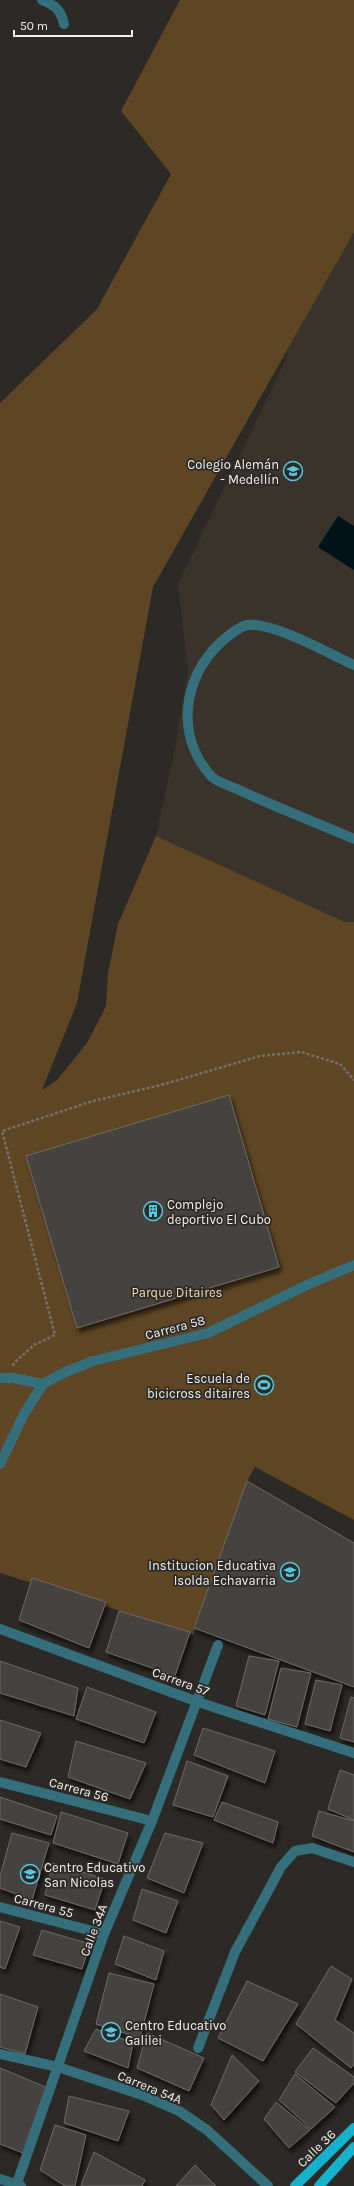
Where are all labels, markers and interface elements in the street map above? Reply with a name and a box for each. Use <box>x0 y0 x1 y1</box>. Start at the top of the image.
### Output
scale bar <box>14 12 132 38</box>
text: 50 m <box>20 19 48 33</box>
place label: Colegio Alemán - Medellín <box>187 457 279 487</box>
school or university icon: Colegio Alemán - Medellín <box>282 460 304 482</box>
place label: Complejo deportivo El Cubo <box>167 1197 271 1227</box>
building icon: Complejo deportivo El Cubo <box>142 1200 164 1222</box>
park label: Parque Ditaires <box>132 1285 223 1301</box>
street label: Carrera 58 <box>143 1312 207 1343</box>
place label: Escuela de bicicross ditaires <box>147 1371 250 1401</box>
sports icon: Escuela de bicicross ditaires <box>253 1374 275 1396</box>
place label: Institucion Educativa Isolda Echavarria <box>148 1558 276 1588</box>
school or university icon: Institucion Educativa Isolda Echavarria <box>279 1561 301 1583</box>
street label: Carrera 57 <box>150 1664 211 1699</box>
street label: Carrera 56 <box>47 1774 110 1805</box>
place label: Centro Educativo San Nicolas <box>44 1860 145 1890</box>
school or university icon: Centro Educativo San Nicolas <box>19 1863 41 1885</box>
street label: Carrera 55 <box>13 1890 75 1921</box>
street label: Calle 34A <box>77 1902 110 1958</box>
place label: Centro Educativo Galilei <box>125 2018 226 2048</box>
school or university icon: Centro Educativo Galilei <box>100 2021 122 2043</box>
street label: Carrera 54A <box>115 2068 185 2107</box>
street label: Calle 36 <box>294 2127 339 2170</box>

